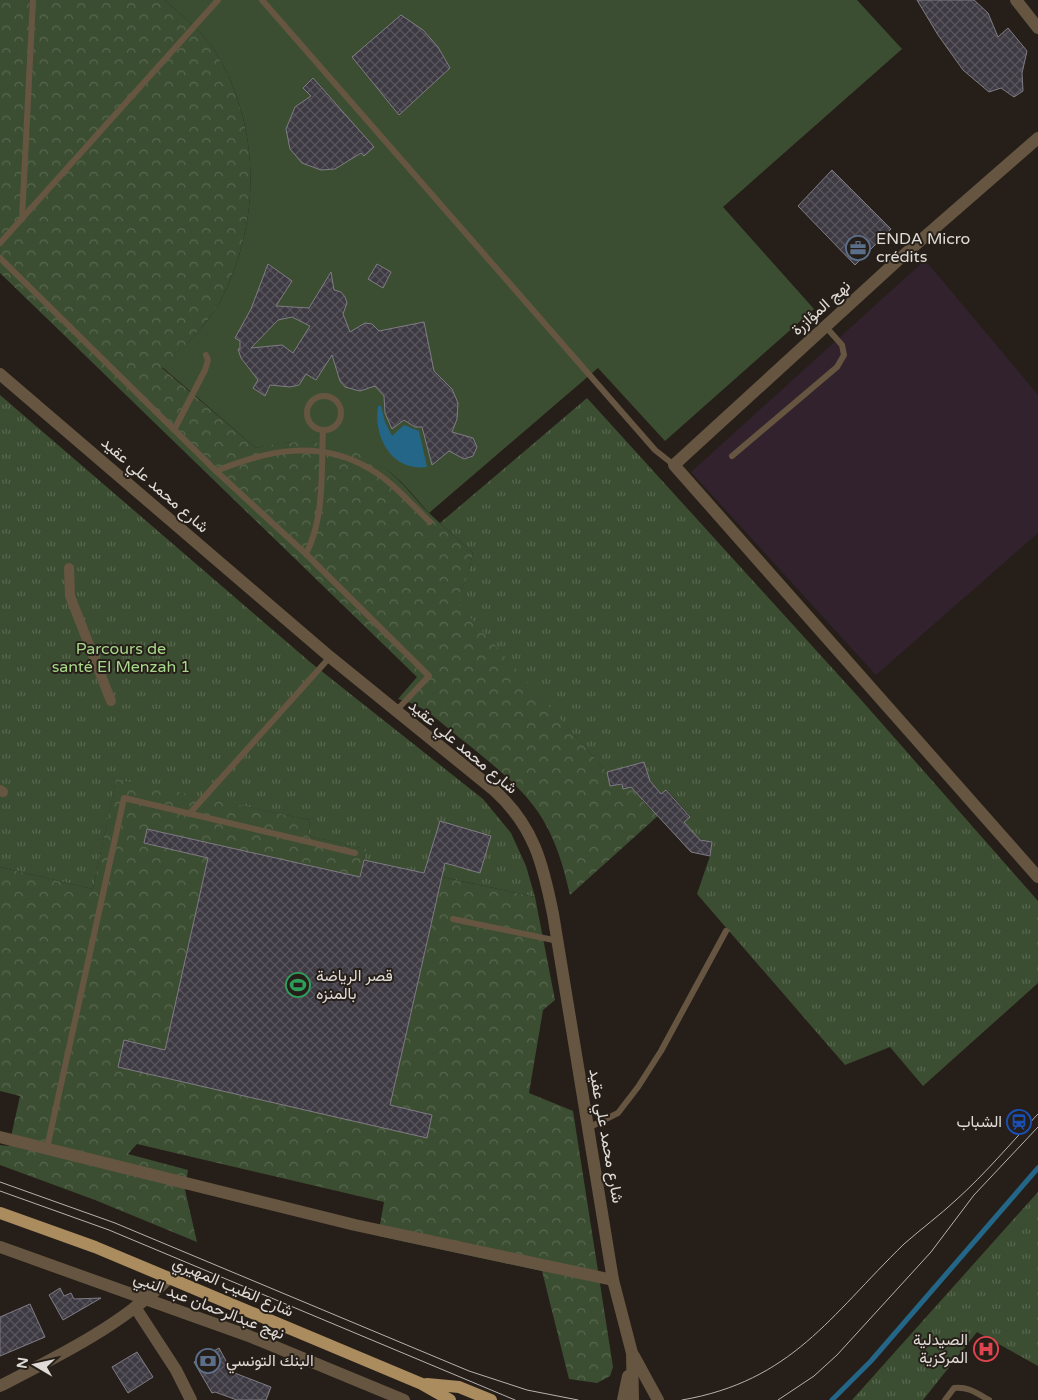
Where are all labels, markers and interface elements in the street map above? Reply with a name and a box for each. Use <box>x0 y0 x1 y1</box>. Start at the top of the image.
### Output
place label: ENDA Micro crédits <box>876 229 970 267</box>
office icon: ENDA Micro crédits <box>845 235 871 261</box>
street label: نهج المؤازرة <box>787 276 855 341</box>
street label: شارع محمد علي عقيد <box>95 433 213 539</box>
park label: Parcours de santé El Menzah 1 <box>52 639 190 677</box>
street label: شارع محمد علي عقيد <box>402 696 522 801</box>
place label: قصر الرياضة بالمنزه <box>316 966 393 1004</box>
sports icon: قصر الرياضة بالمنزه <box>285 972 311 998</box>
street label: شارع محمد علي عقيد <box>581 1067 628 1205</box>
station icon: الشباب <box>1006 1109 1032 1135</box>
place label: الشباب <box>956 1112 1002 1132</box>
street label: شارع الطيب المهيري <box>168 1252 297 1324</box>
street label: نهج عبدالرحمان عبد النبي <box>130 1268 287 1347</box>
place label: الصيدلية المركزية <box>913 1330 968 1368</box>
hospital icon: الصيدلية المركزية <box>973 1336 999 1362</box>
north arrow <box>10 1340 60 1390</box>
bank icon: البنك التونسي <box>195 1348 221 1374</box>
place label: البنك التونسي <box>226 1351 314 1374</box>
text: N <box>13 1356 32 1370</box>

